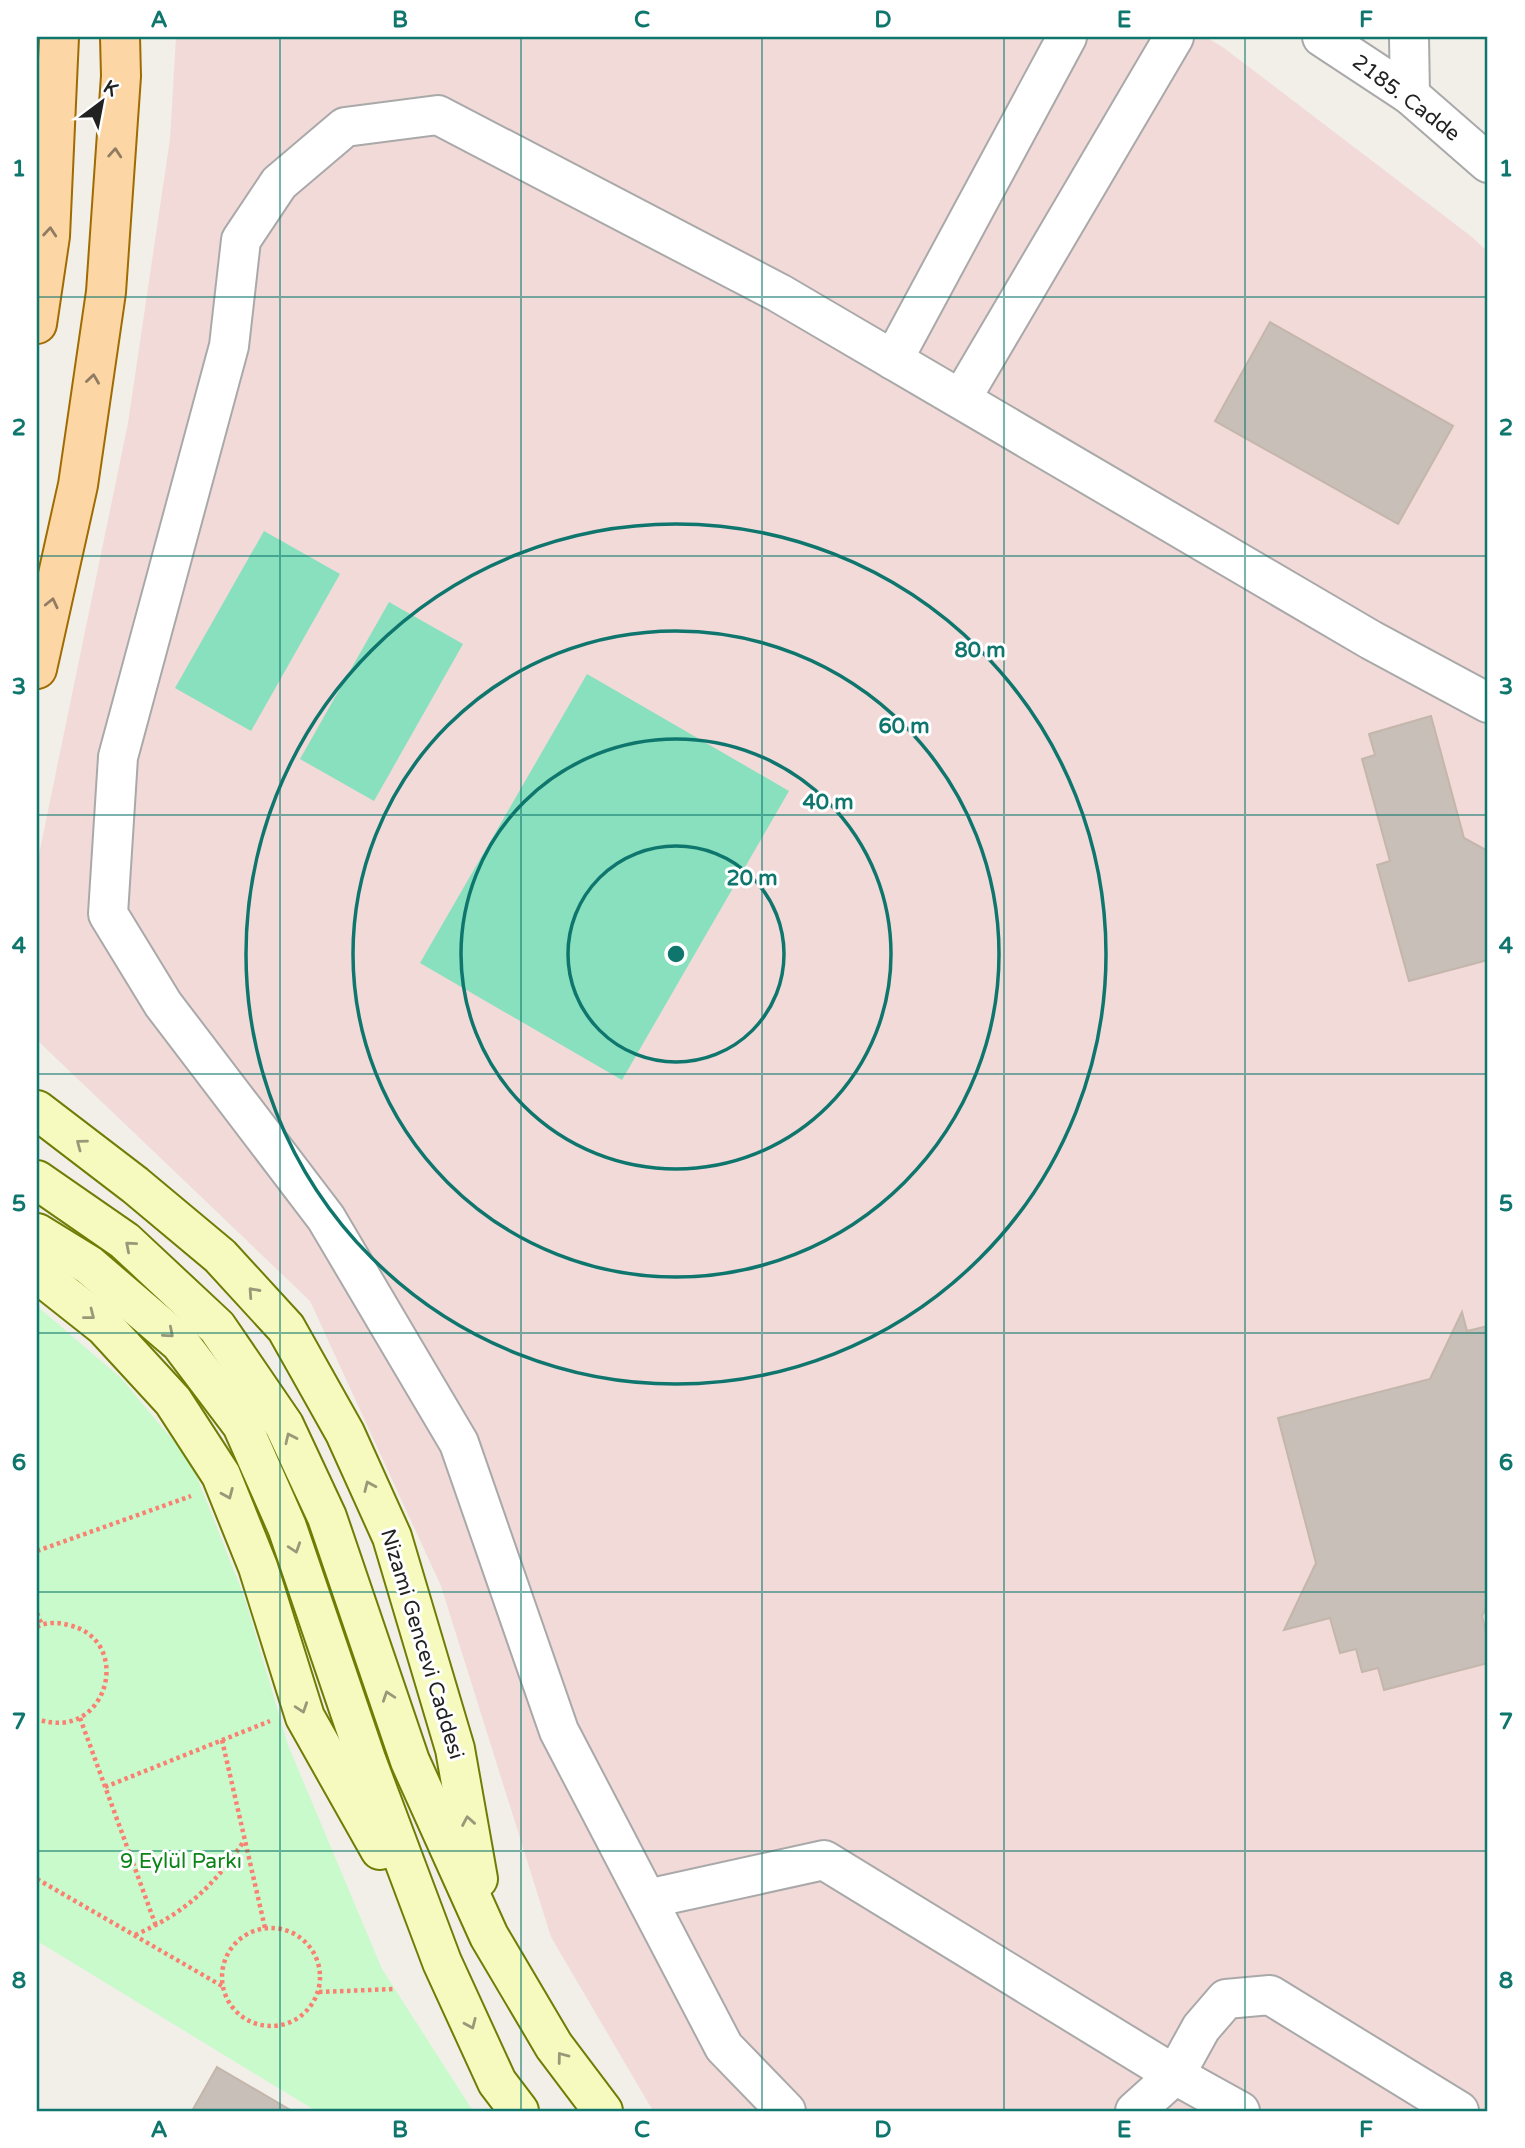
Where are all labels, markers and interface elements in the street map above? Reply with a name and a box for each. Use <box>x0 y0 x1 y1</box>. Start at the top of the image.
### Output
text: A <box>150 6 168 34</box>
text: B <box>392 6 408 34</box>
text: C <box>634 6 650 34</box>
text: D <box>874 6 892 34</box>
text: E <box>1117 6 1131 34</box>
text: F <box>1359 6 1373 34</box>
street label: 2185. Cadde <box>1347 49 1465 147</box>
north arrow <box>66 66 136 136</box>
text: K <box>99 76 122 101</box>
one-way arrow <box>108 147 123 158</box>
text: 1 <box>12 155 26 183</box>
text: 1 <box>1499 155 1513 183</box>
one-way arrow <box>42 226 57 237</box>
one-way arrow <box>86 373 101 385</box>
text: 2 <box>12 414 26 442</box>
text: 2 <box>1499 414 1513 442</box>
one-way arrow <box>43 597 58 609</box>
text: 80 m <box>954 638 1006 663</box>
text: 3 <box>12 673 26 701</box>
text: 3 <box>1499 673 1513 701</box>
text: 60 m <box>878 714 930 739</box>
text: 40 m <box>802 790 854 815</box>
text: 20 m <box>726 866 778 891</box>
text: 4 <box>12 932 27 960</box>
text: 4 <box>1499 932 1514 960</box>
centre of rings <box>664 942 688 966</box>
one-way arrow <box>76 1139 89 1152</box>
text: 5 <box>12 1190 26 1218</box>
text: 5 <box>1499 1190 1513 1218</box>
one-way arrow <box>125 1242 138 1254</box>
one-way arrow <box>249 1287 261 1300</box>
one-way arrow <box>82 1307 95 1319</box>
one-way arrow <box>160 1325 173 1337</box>
one-way arrow <box>284 1433 298 1445</box>
text: 6 <box>12 1449 26 1477</box>
text: 6 <box>1499 1449 1513 1477</box>
one-way arrow <box>363 1481 377 1493</box>
one-way arrow <box>220 1486 234 1499</box>
street label: Nizami Gencevi Caddesi <box>375 1526 469 1762</box>
one-way arrow <box>287 1542 301 1554</box>
one-way arrow <box>382 1691 396 1703</box>
one-way arrow <box>294 1702 308 1714</box>
text: 7 <box>12 1708 26 1736</box>
text: 7 <box>1499 1708 1513 1736</box>
one-way arrow <box>461 1815 476 1827</box>
park label: 9 Eylül Parkı <box>120 1849 242 1874</box>
text: 8 <box>12 1967 26 1995</box>
text: 8 <box>1499 1967 1513 1995</box>
one-way arrow <box>463 2017 477 2029</box>
one-way arrow <box>558 2052 570 2065</box>
text: A <box>150 2116 168 2144</box>
text: B <box>392 2116 408 2144</box>
text: C <box>634 2116 650 2144</box>
text: D <box>874 2116 892 2144</box>
text: E <box>1117 2116 1131 2144</box>
text: F <box>1359 2116 1373 2144</box>

